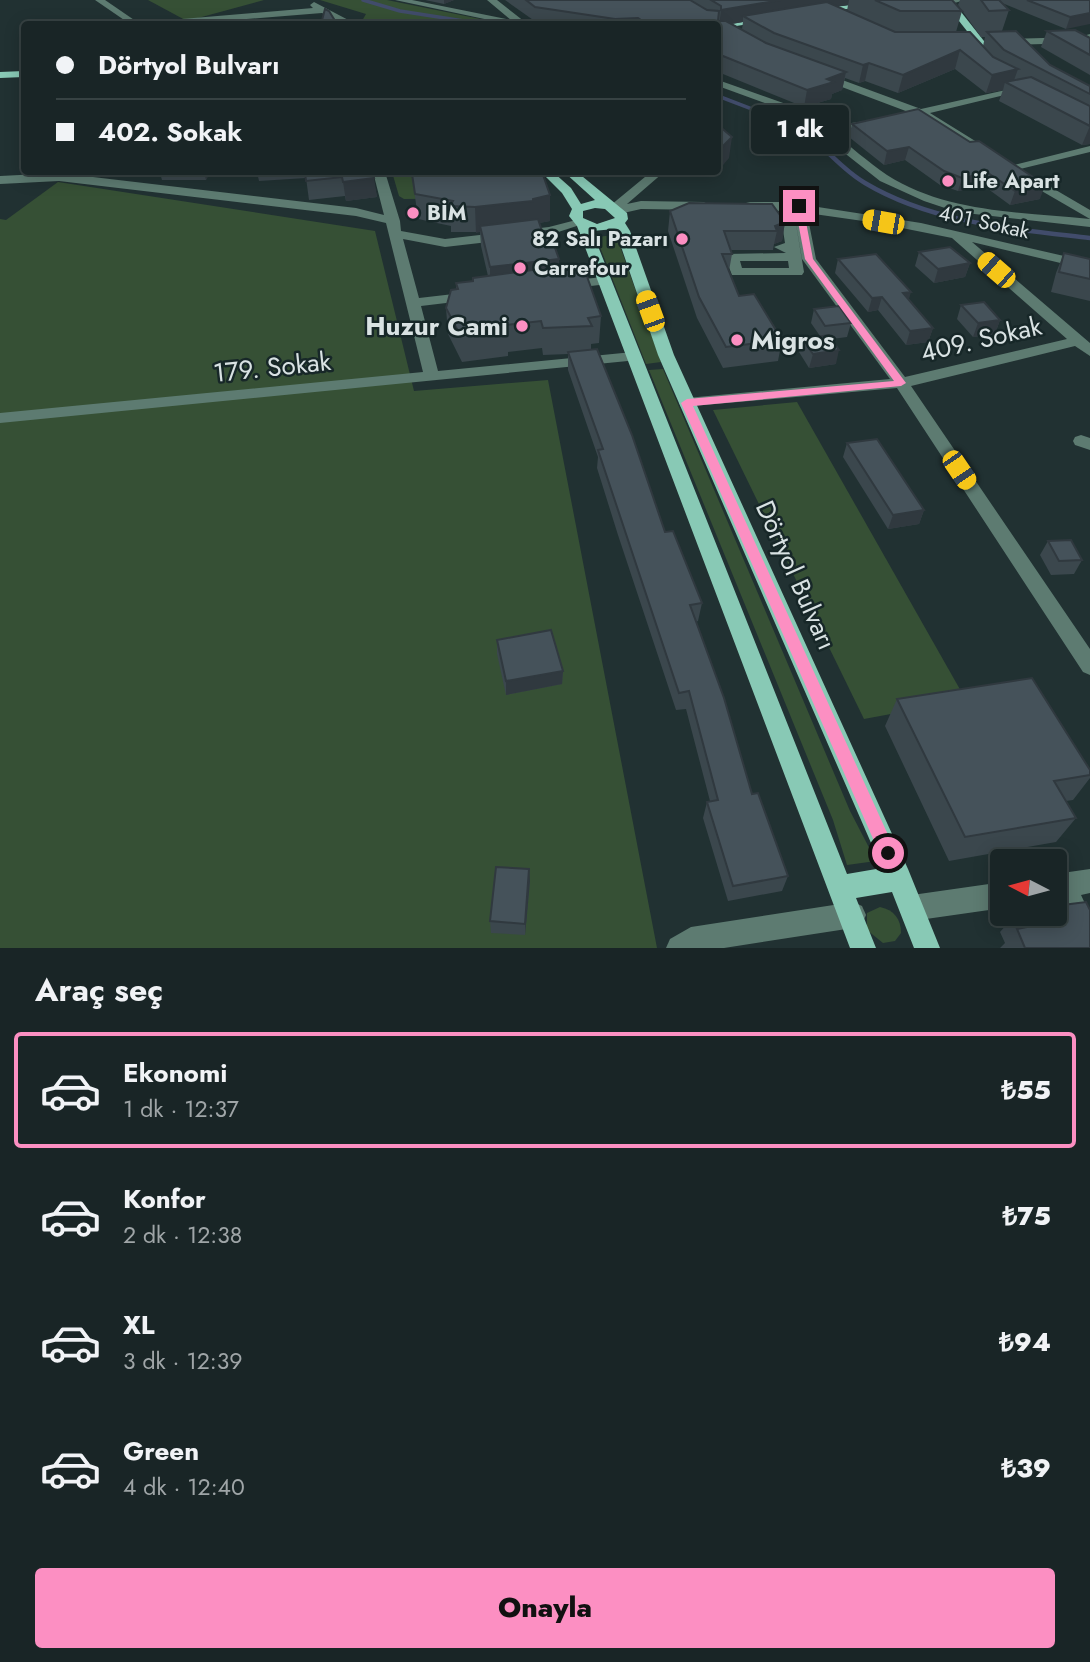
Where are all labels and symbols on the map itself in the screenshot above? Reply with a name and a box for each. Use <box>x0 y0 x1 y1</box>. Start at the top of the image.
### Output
callout: 1 dk <box>750 104 848 154</box>
place label: Life Apart <box>962 166 1060 196</box>
marker: Life Apart <box>940 173 956 189</box>
route end <box>783 190 815 222</box>
place label: BİM <box>427 198 466 228</box>
street label: 401 Sokak <box>936 198 1033 246</box>
marker: BİM <box>405 205 421 221</box>
car <box>861 208 906 236</box>
place label: 82 Salı Pazarı <box>532 224 668 254</box>
marker: 82 Salı Pazarı <box>674 231 690 247</box>
car <box>974 248 1019 292</box>
place label: Carrefour <box>534 253 630 283</box>
marker: Carrefour <box>512 260 528 276</box>
car <box>633 288 668 334</box>
street label: 409. Sokak <box>917 306 1046 371</box>
place label: Huzur Cami <box>365 307 508 345</box>
marker: Huzur Cami <box>514 318 530 334</box>
place label: Migros <box>751 321 835 359</box>
marker: Migros <box>729 332 745 348</box>
street label: 179. Sokak <box>211 342 333 392</box>
car <box>939 447 980 493</box>
street label: Dörtyol Bulvarı <box>746 494 846 656</box>
route start <box>872 837 904 869</box>
north arrow <box>990 849 1068 926</box>

